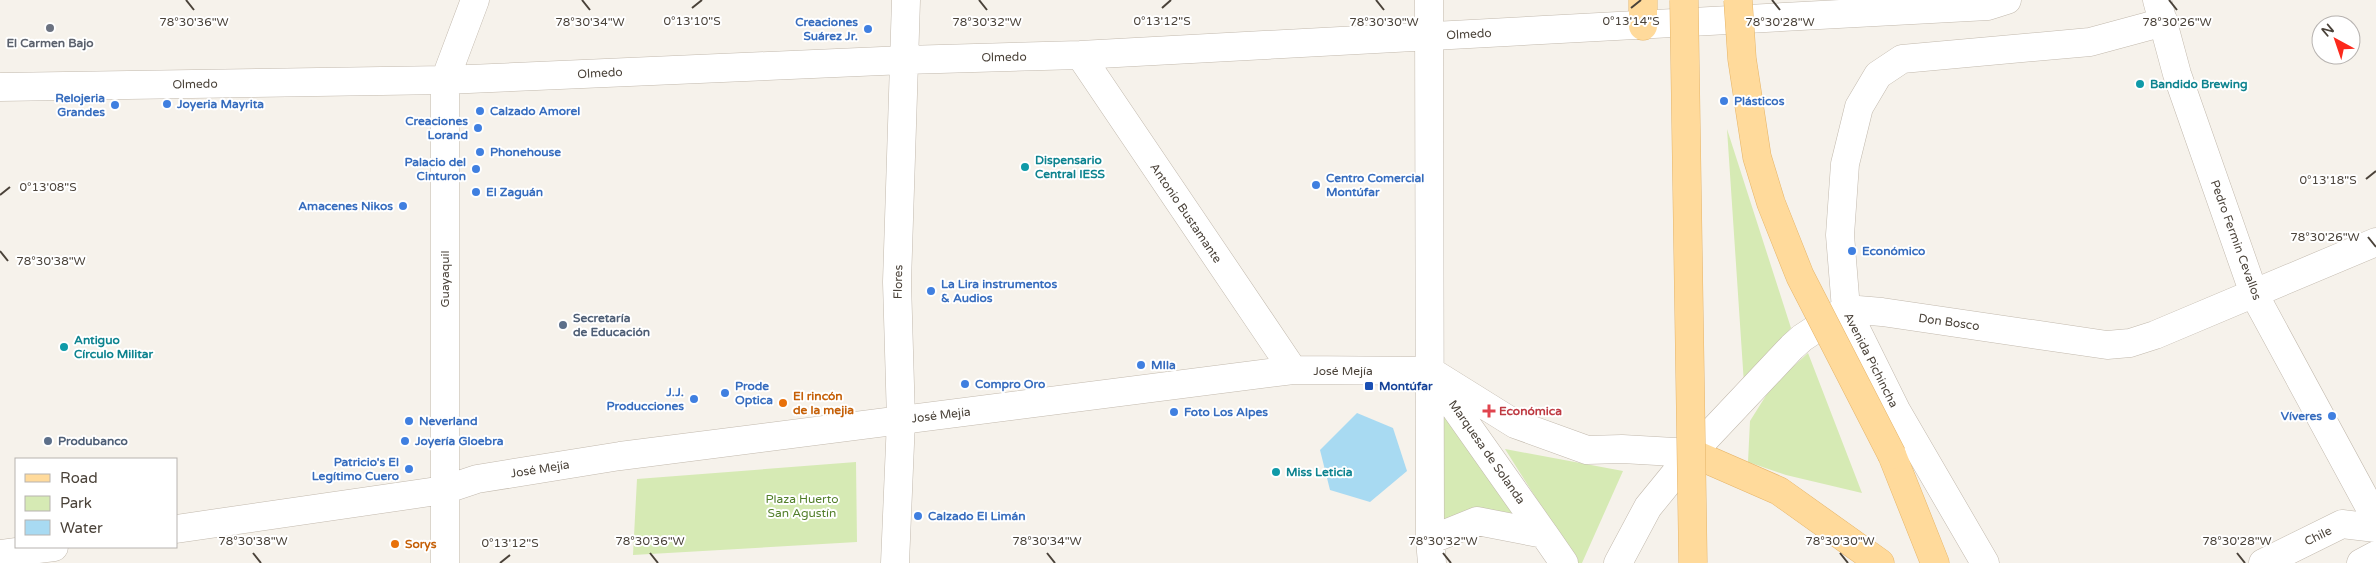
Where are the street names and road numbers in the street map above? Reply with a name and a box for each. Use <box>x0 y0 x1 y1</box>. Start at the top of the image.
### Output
street label: Olmedo <box>1446 26 1492 42</box>
street label: Olmedo <box>981 50 1027 64</box>
street label: Olmedo <box>577 65 623 81</box>
street label: Olmedo <box>172 77 218 91</box>
street label: Antonio Bustamante <box>1147 160 1225 266</box>
street label: Pedro Fermin Cevallos <box>2208 178 2264 302</box>
street label: Guayaquil <box>438 250 452 308</box>
street label: Flores <box>891 264 905 299</box>
street label: Avenida Pichincha <box>1841 310 1901 410</box>
street label: Don Bosco <box>1918 311 1980 333</box>
street label: José Mejía <box>1313 364 1373 378</box>
street label: Marquesa de Solanda <box>1446 397 1528 507</box>
street label: José Mejía <box>911 404 971 426</box>
street label: José Mejía <box>509 457 571 481</box>
street label: Chile <box>2302 523 2334 549</box>

